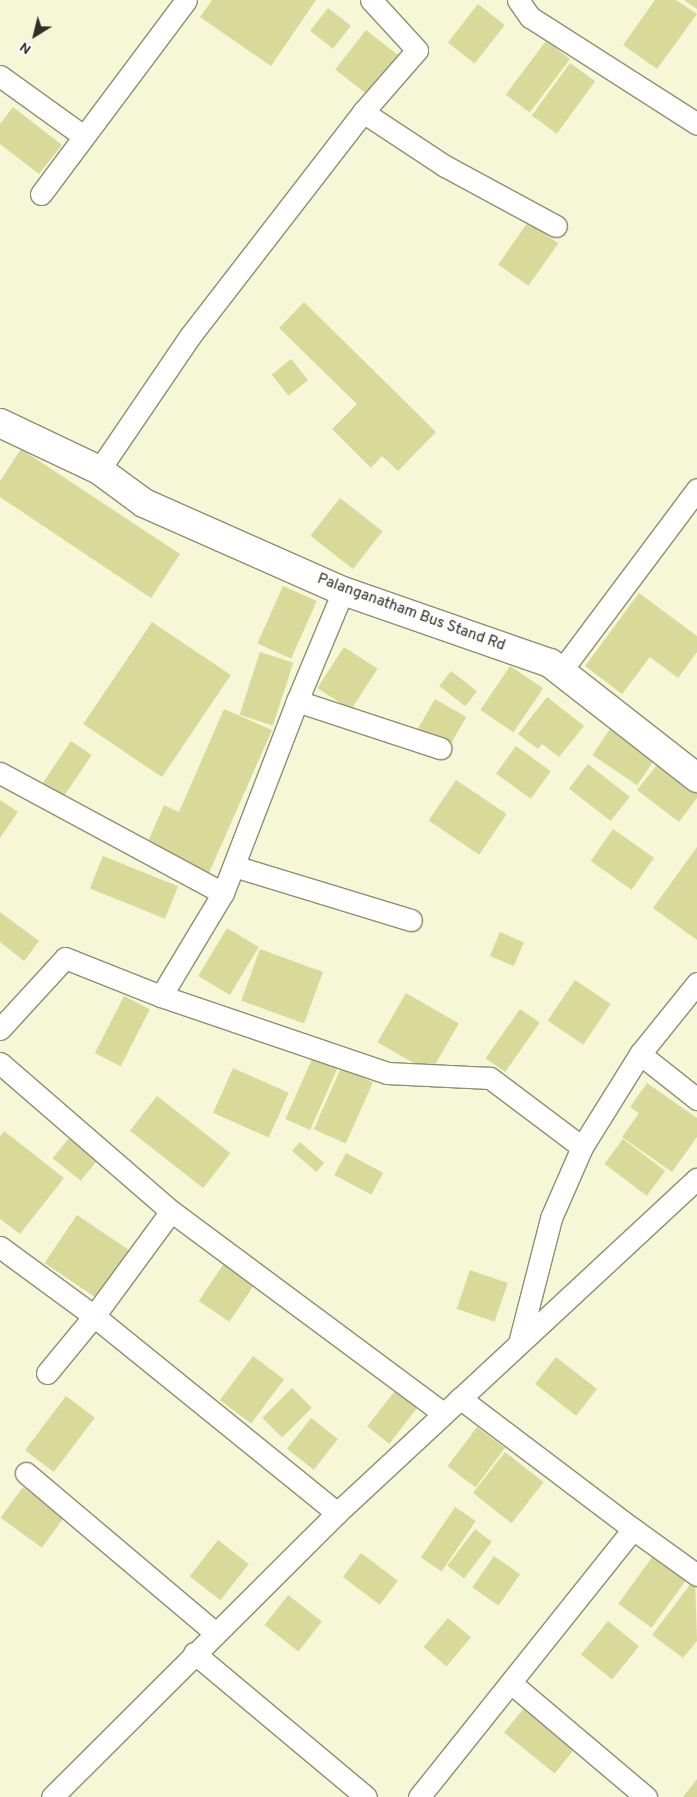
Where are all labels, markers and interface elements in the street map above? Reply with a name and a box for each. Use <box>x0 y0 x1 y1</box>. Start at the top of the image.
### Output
north arrow <box>10 10 60 60</box>
text: N <box>17 38 35 57</box>
street label: Palanganatham Bus Stand Rd <box>315 571 507 655</box>

